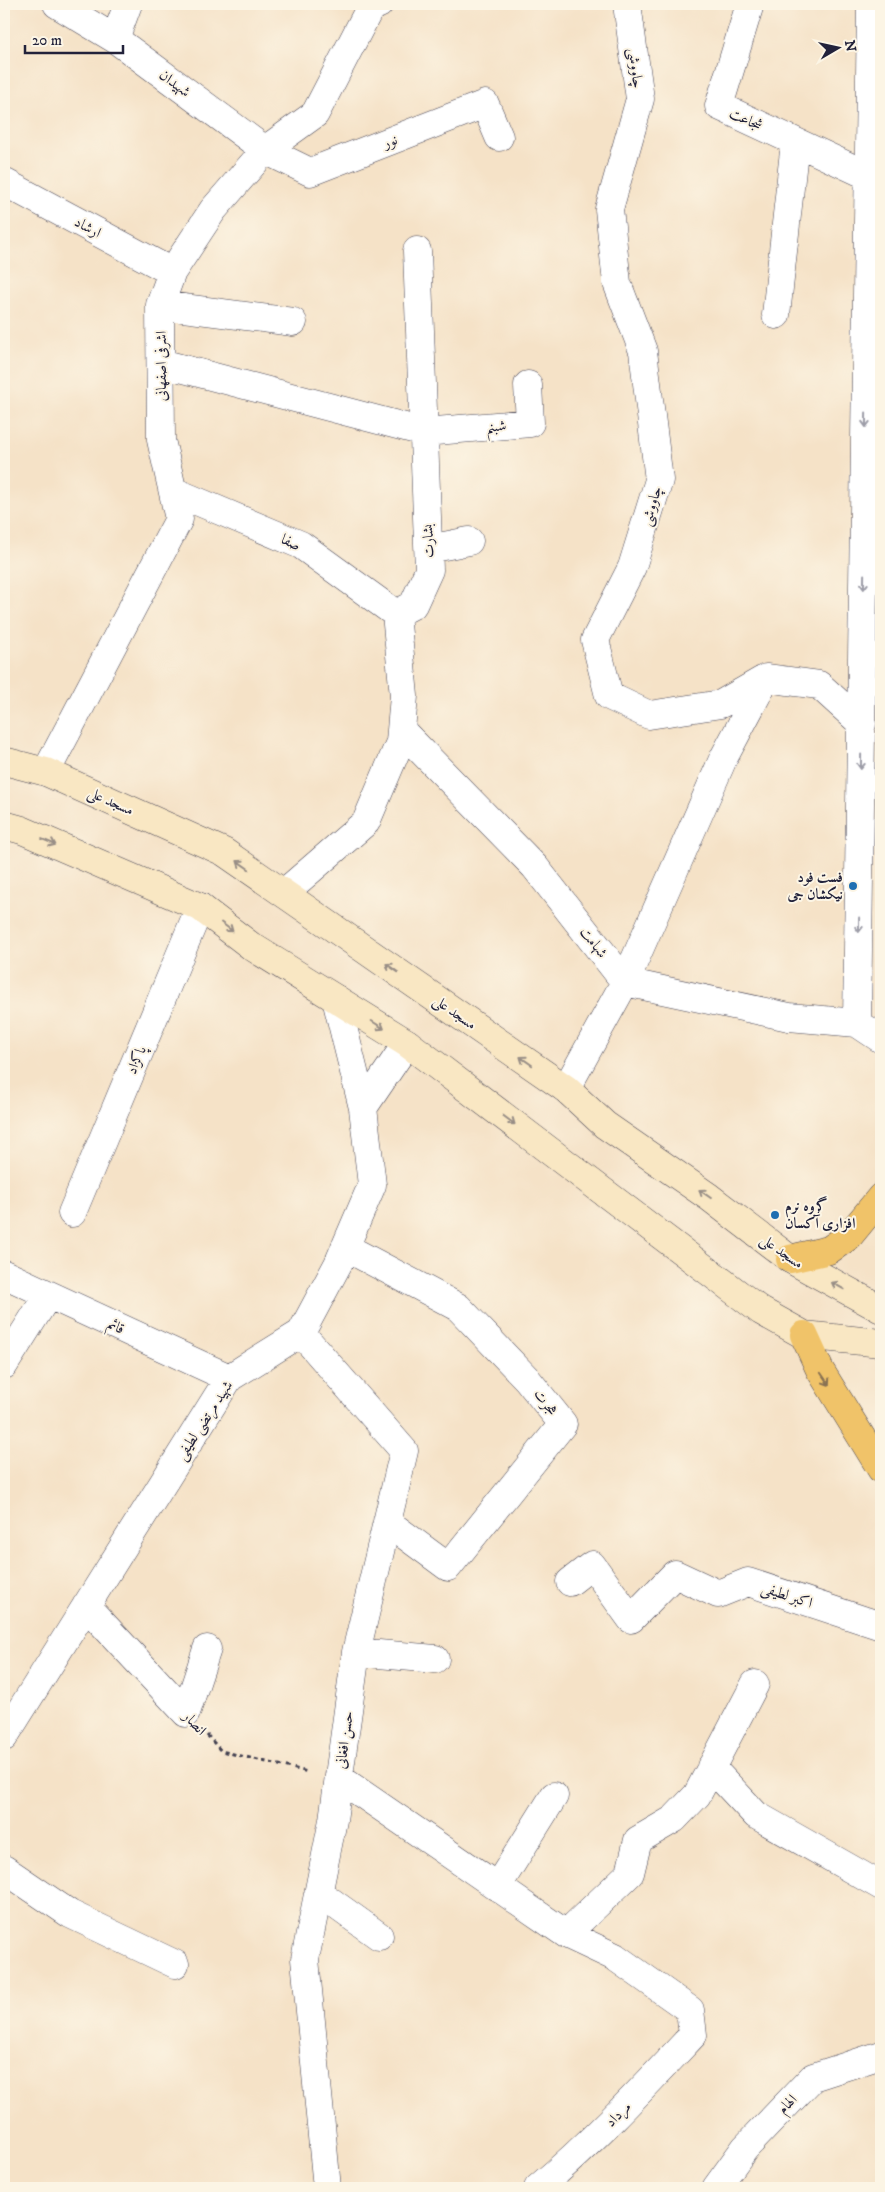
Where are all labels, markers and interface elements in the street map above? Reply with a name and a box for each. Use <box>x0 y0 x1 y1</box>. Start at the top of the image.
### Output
scale bar <box>25 22 122 54</box>
north arrow <box>812 22 862 72</box>
text: 20 m <box>32 31 62 50</box>
text: N <box>840 39 860 54</box>
street label: چاووشی <box>623 47 647 90</box>
street label: شهیدان <box>155 65 194 101</box>
street label: شجاعت <box>726 104 765 135</box>
street label: نور <box>378 130 400 154</box>
street label: ارشاد <box>71 212 105 242</box>
street label: اشرفی اصفهانی <box>152 331 171 401</box>
one-way arrow <box>861 412 871 428</box>
street label: شبنم <box>485 416 508 442</box>
street label: چاووشی <box>637 484 667 529</box>
street label: بشارت <box>418 523 439 558</box>
street label: صفا <box>278 530 304 555</box>
one-way arrow <box>859 574 869 590</box>
one-way arrow <box>857 754 866 770</box>
street label: مسجد علی <box>84 783 137 821</box>
one-way arrow <box>41 837 56 847</box>
one-way arrow <box>237 860 251 870</box>
place label: فست فود نیکشان جی <box>786 868 843 904</box>
marker: فست فود نیکشان جی <box>847 880 859 892</box>
one-way arrow <box>854 916 864 933</box>
one-way arrow <box>220 922 234 932</box>
street label: شهامت <box>575 923 612 962</box>
one-way arrow <box>385 963 399 973</box>
street label: مسجد علی <box>429 991 480 1035</box>
one-way arrow <box>370 1020 384 1030</box>
street label: پاکزاد <box>122 1042 152 1078</box>
one-way arrow <box>519 1056 533 1066</box>
one-way arrow <box>502 1115 516 1125</box>
one-way arrow <box>698 1189 712 1199</box>
place label: گروه نرم افزاری آکسان <box>785 1196 855 1233</box>
marker: گروه نرم افزاری آکسان <box>769 1209 781 1221</box>
street label: مسجد علی <box>756 1230 807 1274</box>
one-way arrow <box>832 1280 846 1290</box>
street label: قائم <box>103 1314 127 1341</box>
one-way arrow <box>820 1372 830 1386</box>
street label: شهید مرتضی لطیفی <box>172 1377 238 1464</box>
street label: هجرت <box>529 1385 562 1419</box>
street label: اکبر لطیفی <box>759 1578 815 1614</box>
street label: انصار <box>177 1706 211 1739</box>
street label: حسن افغانی <box>331 1710 358 1770</box>
street label: الهام <box>773 2090 803 2120</box>
street label: مرداد <box>601 2097 636 2132</box>

